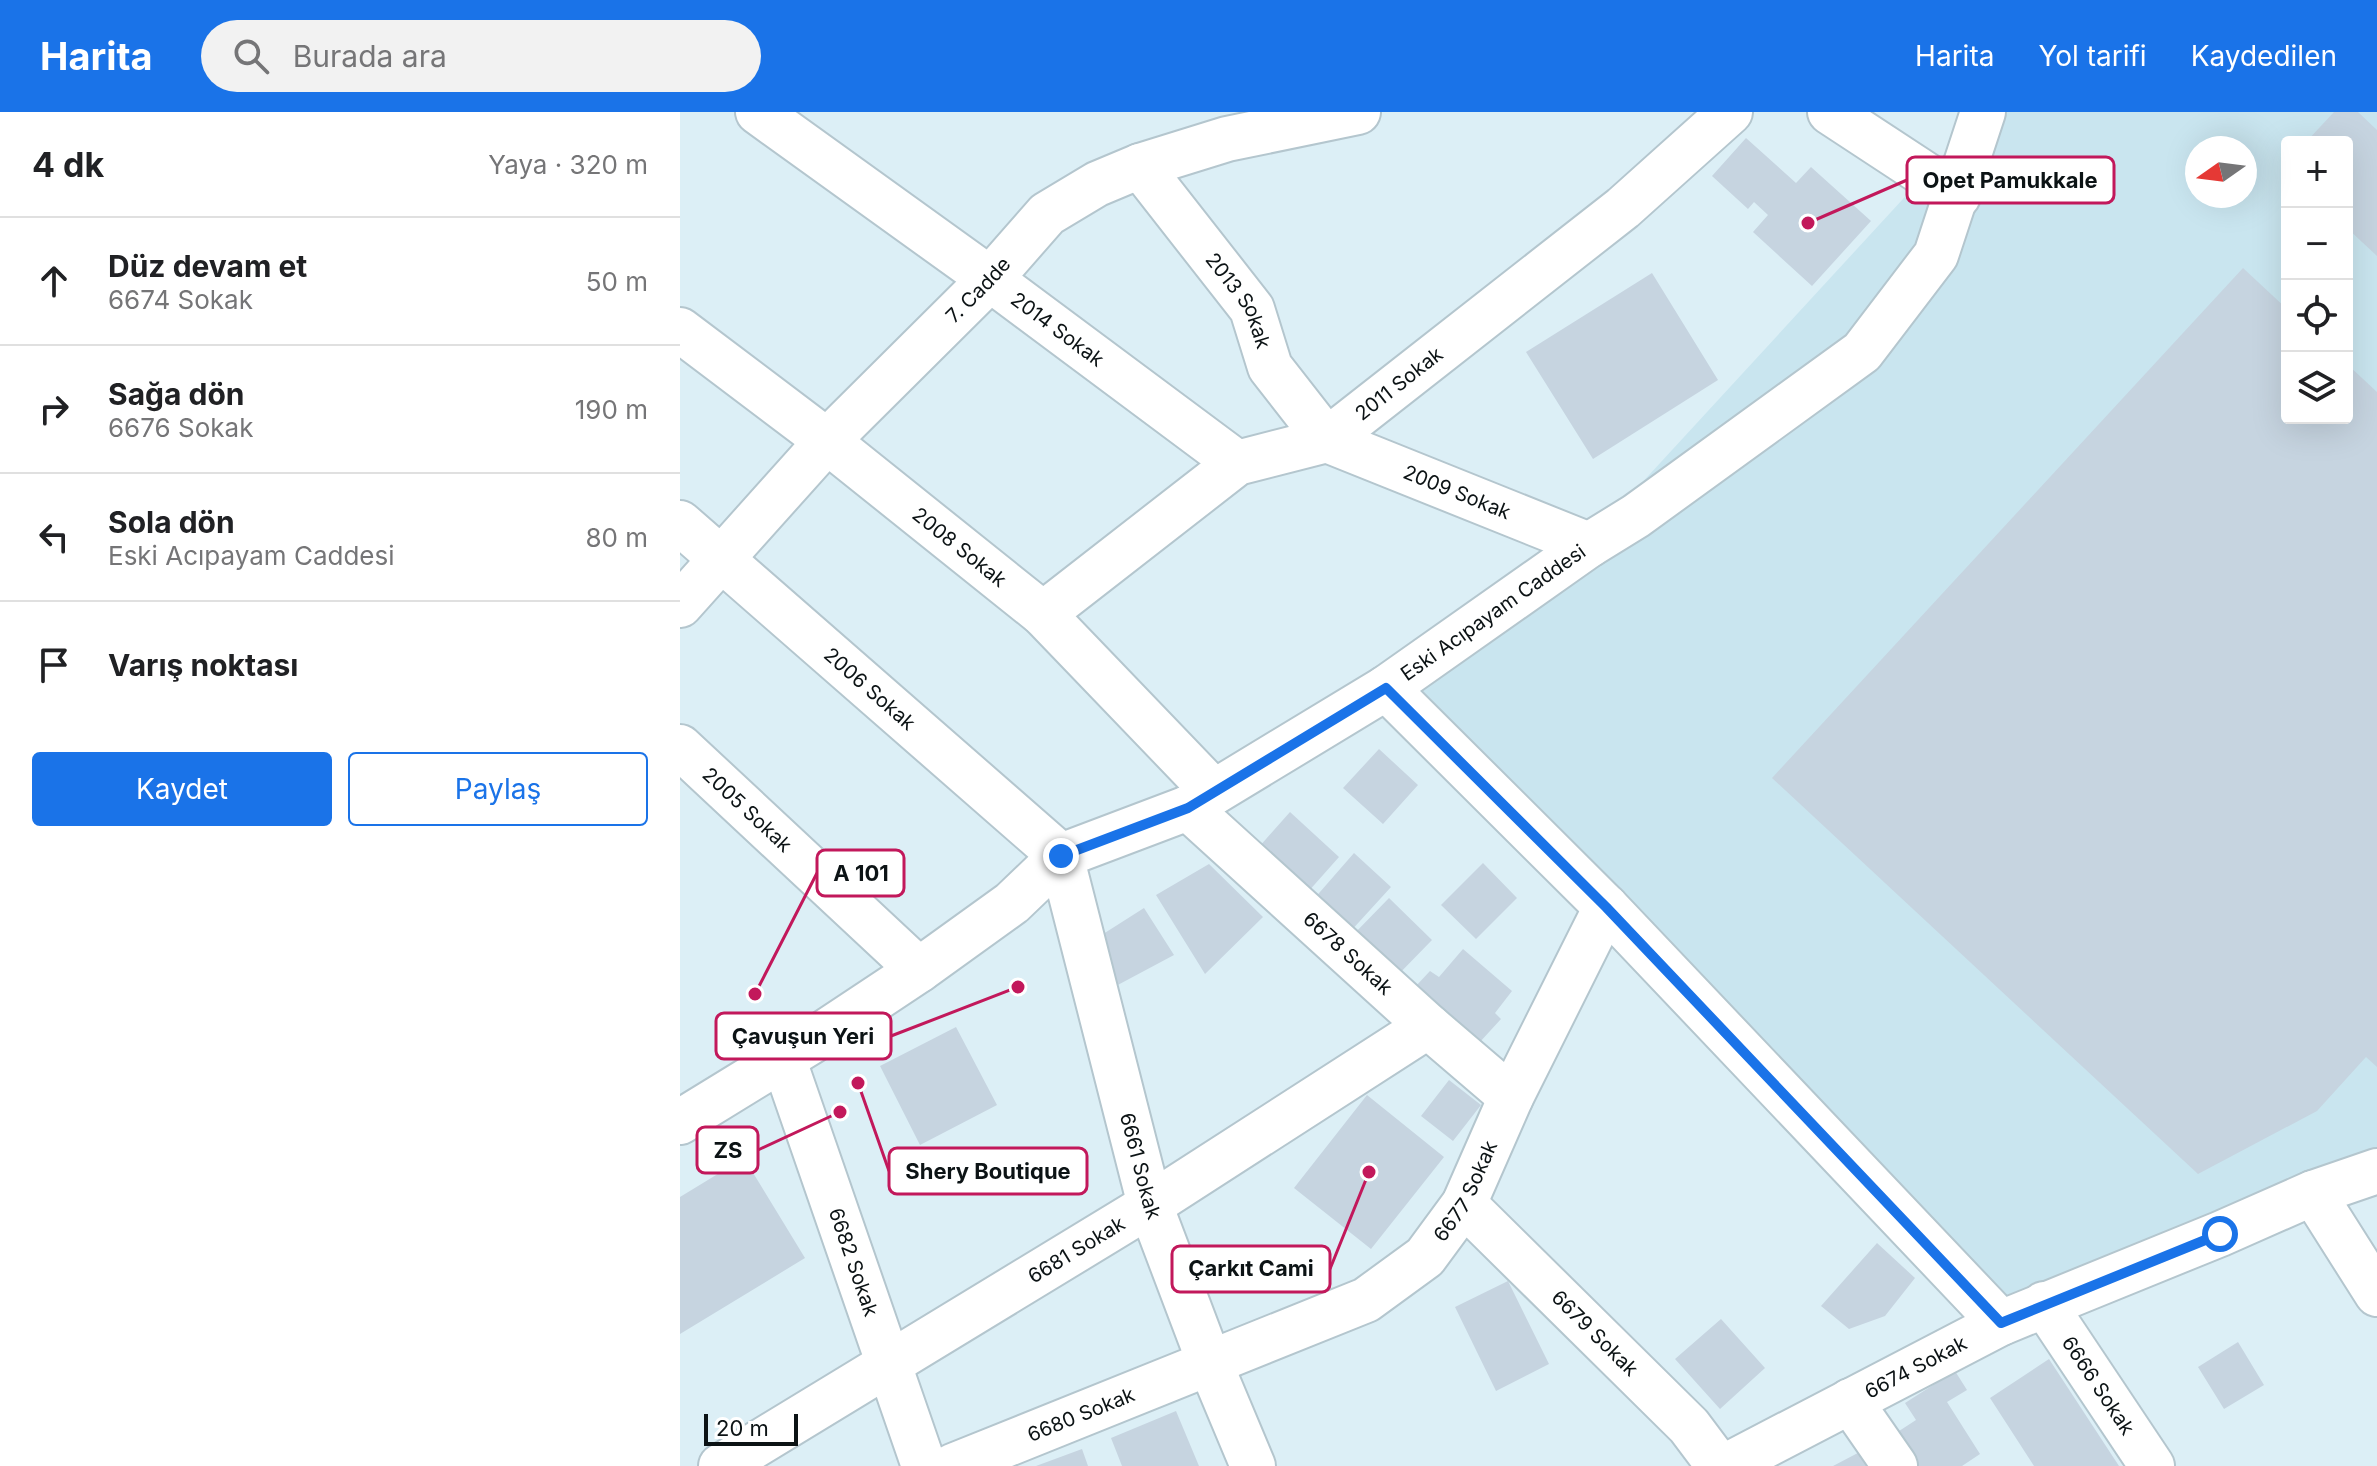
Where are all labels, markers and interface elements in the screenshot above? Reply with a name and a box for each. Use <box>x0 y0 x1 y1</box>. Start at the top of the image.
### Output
search box <box>201 20 761 92</box>
text: Harita <box>40 33 153 79</box>
icon: search <box>229 34 273 78</box>
text: Burada ara <box>293 38 447 74</box>
text: Harita <box>1915 39 1994 73</box>
text: Yol tarifi <box>2038 39 2147 73</box>
text: Kaydedilen <box>2191 39 2337 73</box>
north arrow <box>2185 136 2257 208</box>
map controls <box>2281 136 2353 424</box>
button: + <box>2281 136 2353 208</box>
text: 4 dk <box>32 144 104 185</box>
text: Yaya · 320 m <box>488 149 648 180</box>
callout: Opet Pamukkale <box>1907 157 2114 203</box>
text: Opet Pamukkale <box>1922 167 2098 193</box>
button: − <box>2281 208 2353 280</box>
text: Düz devam et <box>108 248 307 284</box>
street label: 2013 Sokak <box>1201 248 1276 352</box>
street label: 7. Cadde <box>941 252 1016 328</box>
icon: ahead <box>32 259 76 303</box>
text: 50 m <box>586 266 648 297</box>
button: locate <box>2281 280 2353 352</box>
text: 6674 Sokak <box>108 284 253 315</box>
street label: 2014 Sokak <box>1006 287 1109 372</box>
street label: 2011 Sokak <box>1350 342 1447 425</box>
button: layers <box>2281 352 2353 424</box>
text: Sağa dön <box>108 376 245 412</box>
icon: right <box>32 387 76 431</box>
text: 190 m <box>575 394 648 425</box>
text: 6676 Sokak <box>108 412 253 443</box>
street label: 2009 Sokak <box>1400 460 1514 524</box>
street label: 2008 Sokak <box>908 502 1011 592</box>
text: Sola dön <box>108 504 235 540</box>
icon: left <box>32 515 76 559</box>
text: 80 m <box>585 522 648 553</box>
street label: Eski Acıpayam Caddesi <box>1396 539 1590 686</box>
text: Eski Acıpayam Caddesi <box>108 540 395 571</box>
street label: 2006 Sokak <box>819 642 920 735</box>
icon: arrive <box>32 643 76 687</box>
text: Varış noktası <box>108 647 298 683</box>
button: Kaydet <box>32 752 332 826</box>
button: Paylaş <box>348 752 648 826</box>
street label: 2005 Sokak <box>698 762 797 857</box>
route end <box>1043 838 1079 874</box>
callout: A 101 <box>817 850 904 896</box>
text: A 101 <box>833 860 889 886</box>
street label: 6678 Sokak <box>1298 907 1397 1000</box>
callout: Çavuşun Yeri <box>716 1013 891 1059</box>
text: Çavuşun Yeri <box>732 1023 874 1049</box>
street label: 6661 Sokak <box>1115 1110 1166 1223</box>
callout: ZS <box>697 1127 758 1173</box>
text: ZS <box>713 1137 743 1163</box>
street label: 6677 Sokak <box>1428 1137 1502 1246</box>
callout: Shery Boutique <box>889 1148 1087 1194</box>
text: Shery Boutique <box>905 1158 1071 1184</box>
street label: 6682 Sokak <box>824 1205 883 1320</box>
street label: 6681 Sokak <box>1024 1211 1129 1288</box>
route start <box>2202 1216 2238 1252</box>
callout: Çarkıt Cami <box>1172 1246 1330 1292</box>
text: Çarkıt Cami <box>1188 1255 1314 1281</box>
street label: 6679 Sokak <box>1547 1285 1643 1381</box>
street label: 6674 Sokak <box>1861 1331 1971 1404</box>
street label: 6666 Sokak <box>2057 1332 2140 1439</box>
street label: 6680 Sokak <box>1024 1382 1138 1447</box>
scale bar <box>704 1410 798 1446</box>
text: 20 m <box>716 1415 769 1441</box>

